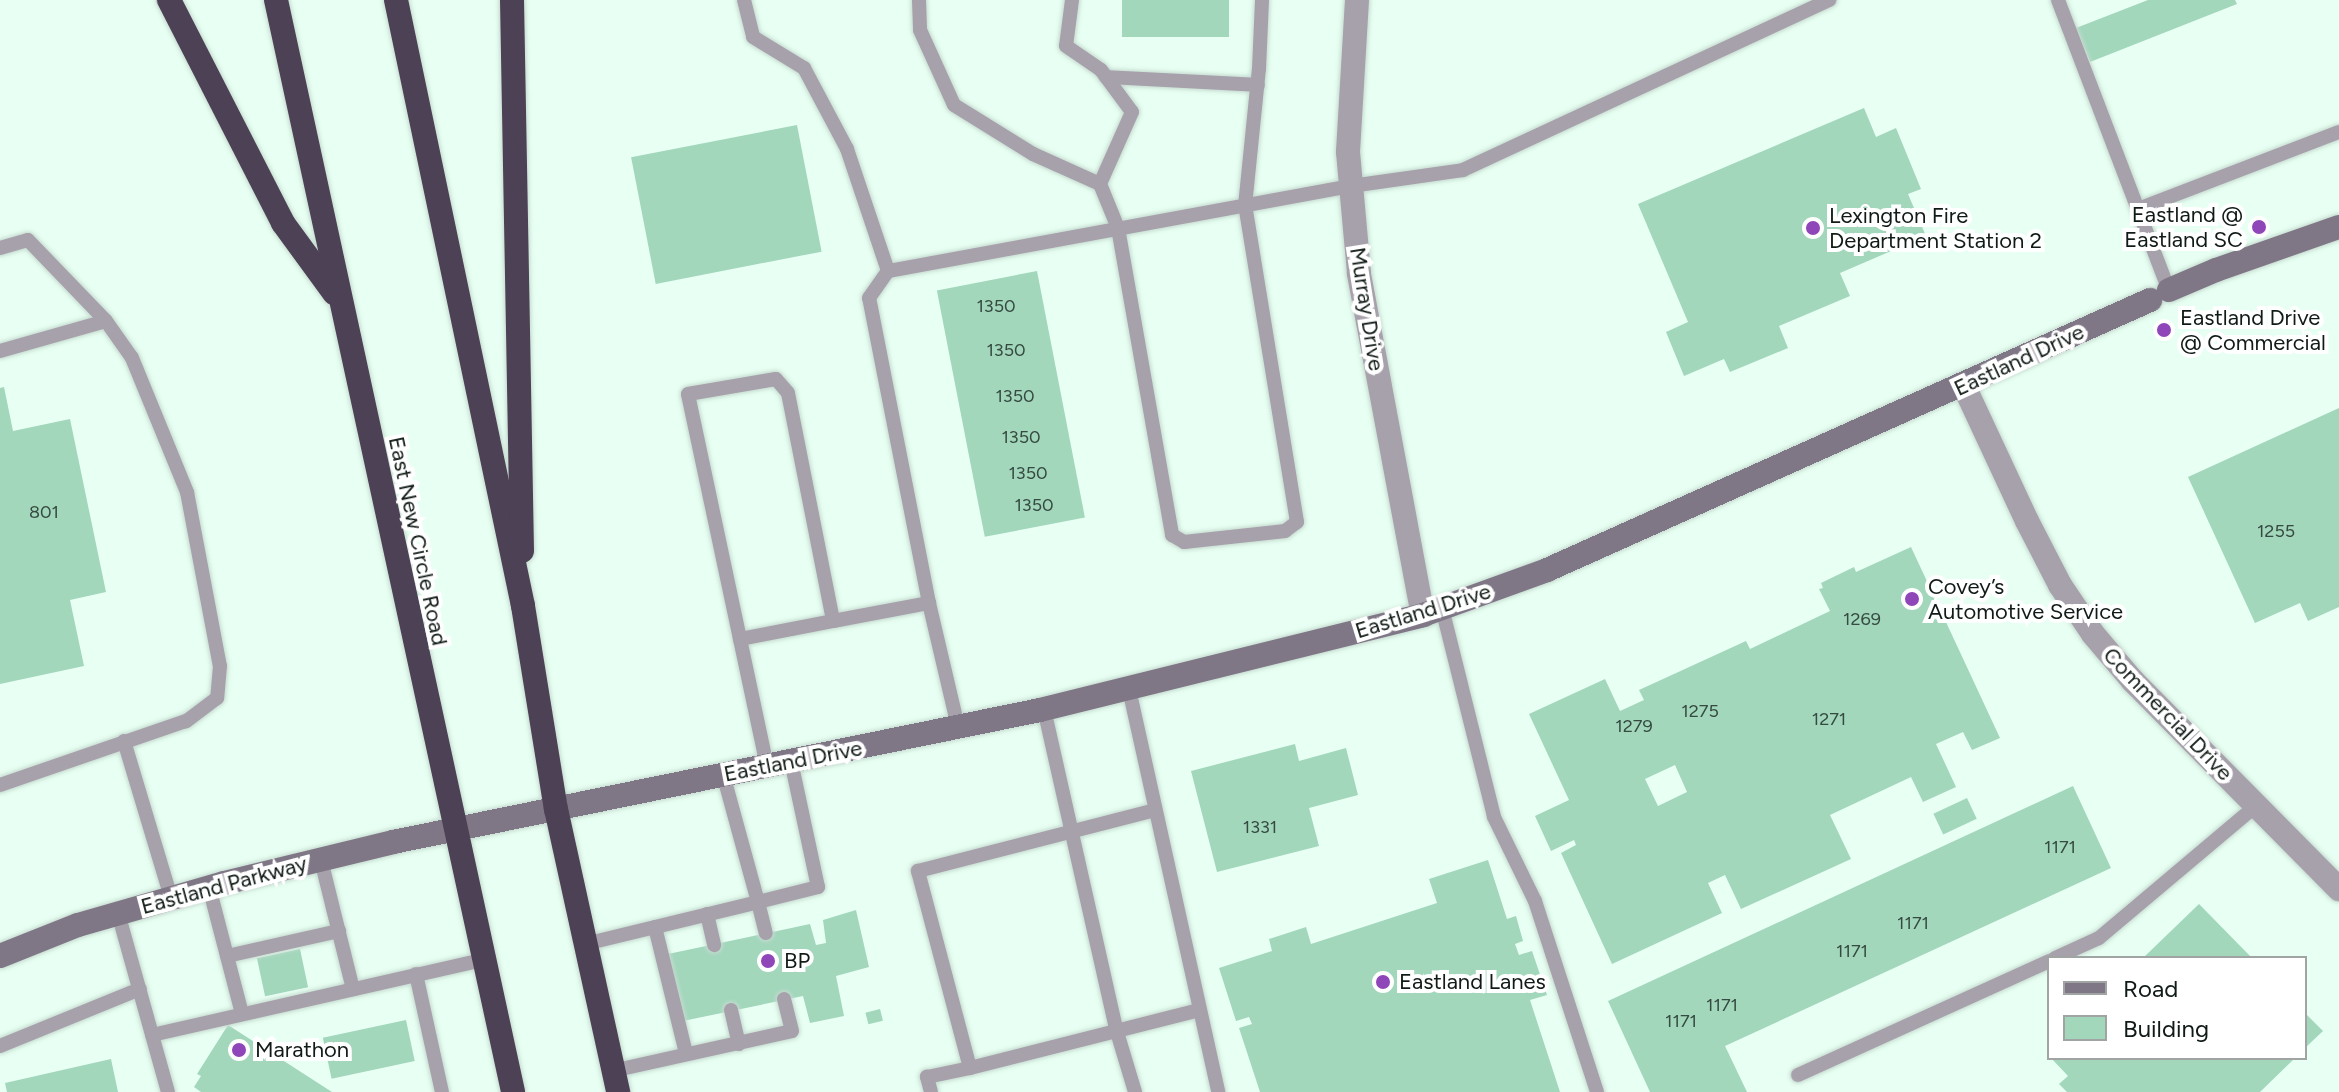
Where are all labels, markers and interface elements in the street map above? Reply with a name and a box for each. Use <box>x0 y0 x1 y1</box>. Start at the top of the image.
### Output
place label: Eastland @ Eastland SC <box>2124 201 2243 252</box>
place label: Lexington Fire Department Station 2 <box>1829 202 2042 254</box>
marker: Eastland @ Eastland SC <box>2250 218 2268 236</box>
marker: Lexington Fire Department Station 2 <box>1804 219 1822 237</box>
street label: Murray Drive <box>1344 245 1390 373</box>
house number: 1350 <box>976 295 1016 317</box>
place label: Eastland Drive @ Commercial <box>2180 304 2326 356</box>
street label: Eastland Drive <box>1950 318 2088 402</box>
marker: Eastland Drive @ Commercial <box>2155 321 2173 339</box>
house number: 1350 <box>986 339 1026 361</box>
house number: 1350 <box>995 385 1035 407</box>
house number: 1350 <box>1001 426 1041 448</box>
street label: East New Circle Road <box>383 434 453 648</box>
house number: 1350 <box>1008 462 1048 484</box>
house number: 1350 <box>1014 494 1054 516</box>
house number: 801 <box>29 501 59 523</box>
house number: 1255 <box>2257 520 2295 542</box>
place label: Covey’s Automotive Service <box>1928 573 2123 624</box>
street label: Eastland Drive <box>1352 578 1494 644</box>
marker: Covey’s Automotive Service <box>1903 590 1921 608</box>
house number: 1269 <box>1843 608 1881 630</box>
street label: Commercial Drive <box>2098 642 2238 786</box>
house number: 1275 <box>1681 700 1719 722</box>
house number: 1271 <box>1812 708 1846 730</box>
house number: 1279 <box>1615 715 1653 737</box>
street label: Eastland Drive <box>722 735 864 787</box>
house number: 1331 <box>1243 816 1277 838</box>
house number: 1171 <box>2044 836 2076 858</box>
street label: Eastland Parkway <box>138 850 310 920</box>
house number: 1171 <box>1897 912 1929 934</box>
house number: 1171 <box>1836 940 1868 962</box>
place label: BP <box>784 948 810 974</box>
marker: BP <box>759 952 777 970</box>
legend <box>2047 956 2307 1060</box>
place label: Eastland Lanes <box>1399 969 1546 995</box>
marker: Eastland Lanes <box>1374 973 1392 991</box>
text: Road <box>2123 974 2178 1003</box>
house number: 1171 <box>1706 994 1738 1016</box>
house number: 1171 <box>1665 1010 1697 1032</box>
text: Building <box>2123 1014 2209 1043</box>
place label: Marathon <box>255 1037 349 1063</box>
marker: Marathon <box>230 1041 248 1059</box>

